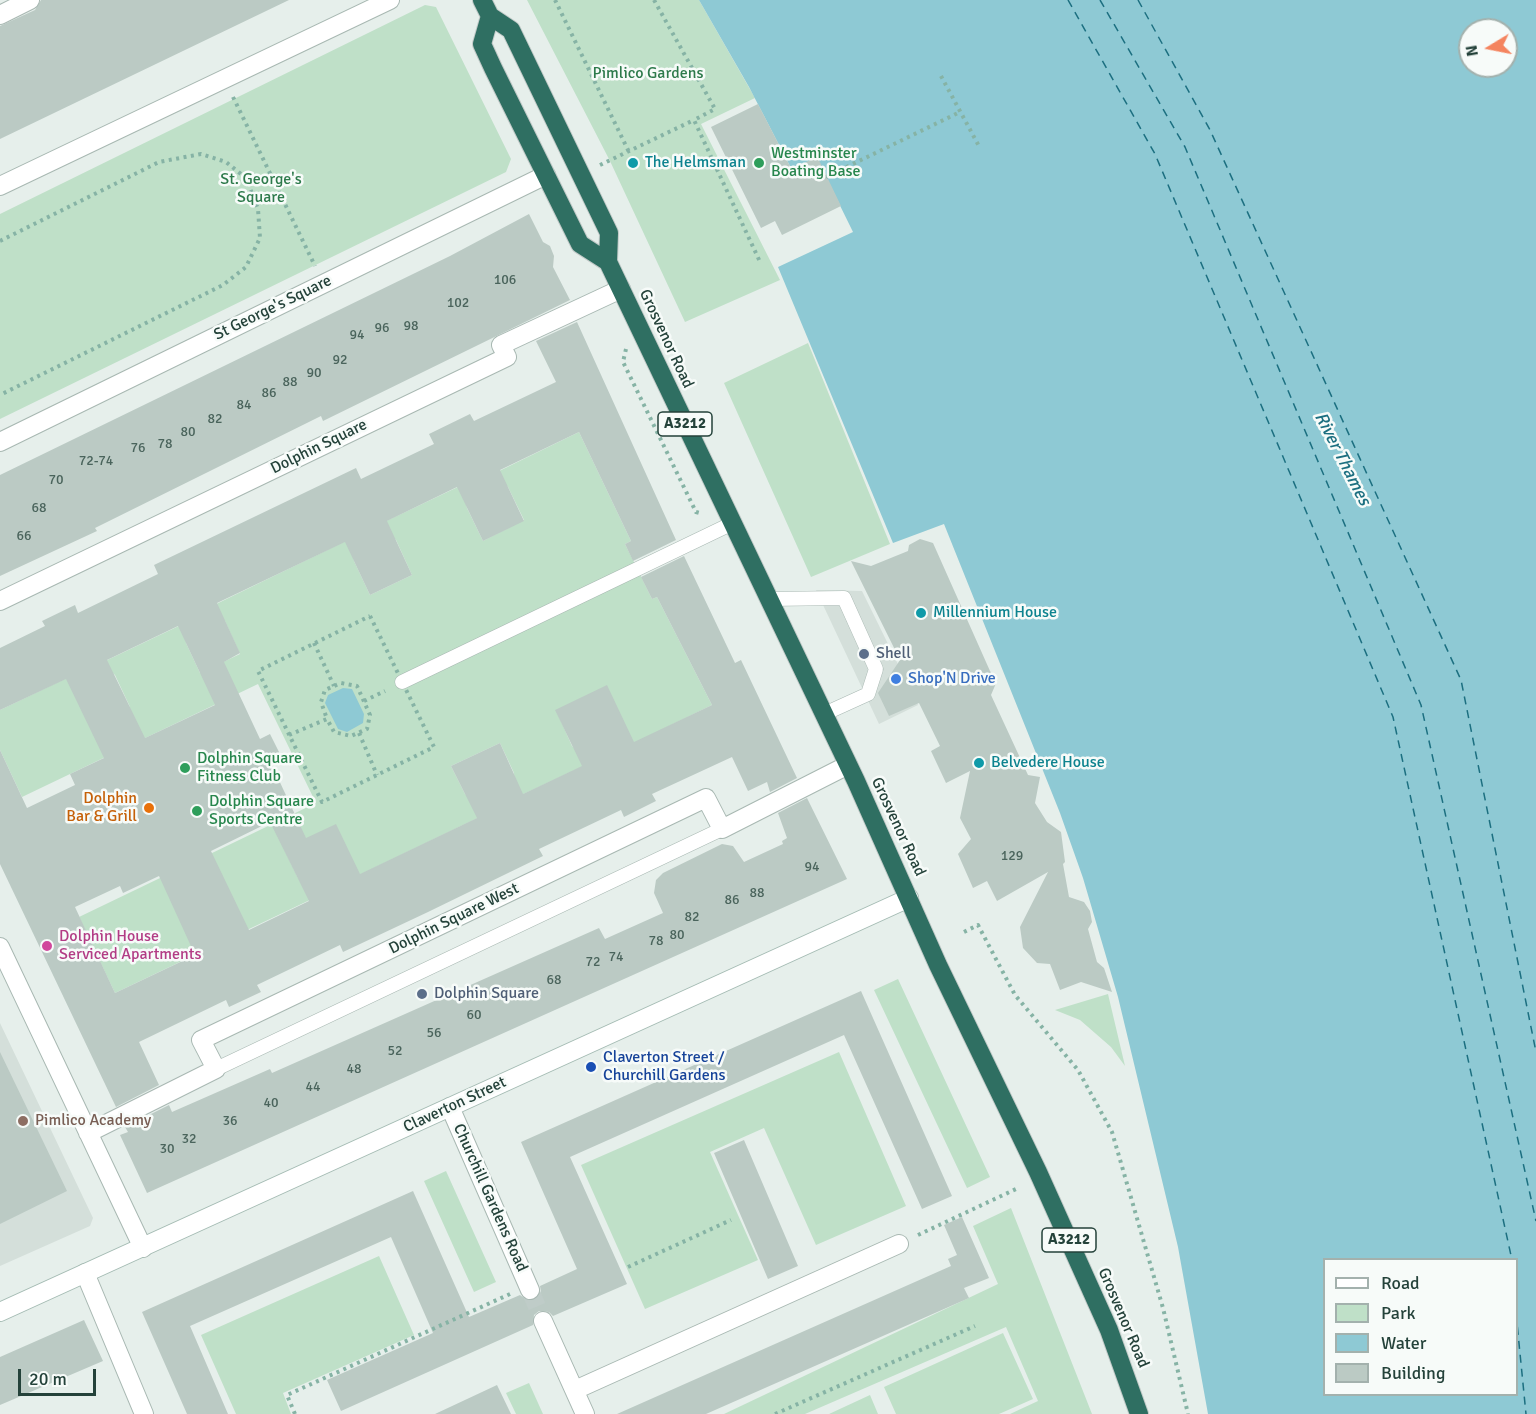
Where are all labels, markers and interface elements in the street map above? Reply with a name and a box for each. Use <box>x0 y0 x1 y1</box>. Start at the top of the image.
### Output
north arrow <box>1458 18 1518 78</box>
text: N <box>1461 44 1483 58</box>
park label: Pimlico Gardens <box>593 64 703 84</box>
place label: Westminster Boating Base <box>771 144 860 182</box>
place label: The Helmsman <box>645 153 746 173</box>
marker: The Helmsman <box>626 156 640 170</box>
marker: Westminster Boating Base <box>752 156 766 170</box>
park label: St. George's Square <box>220 170 302 208</box>
street label: St George's Square <box>211 271 335 345</box>
house number: 106 <box>494 272 516 288</box>
street label: Grosvenor Road <box>635 286 697 392</box>
house number: 102 <box>447 295 469 311</box>
house number: 98 <box>403 318 419 334</box>
house number: 96 <box>374 320 390 336</box>
house number: 94 <box>349 327 365 343</box>
house number: 92 <box>332 352 348 368</box>
house number: 90 <box>306 365 322 381</box>
house number: 88 <box>282 374 298 390</box>
house number: 86 <box>261 385 277 401</box>
house number: 84 <box>236 397 252 413</box>
water label: River Thames <box>1309 409 1375 509</box>
house number: 82 <box>207 411 223 427</box>
road number: A3212 <box>658 412 712 436</box>
street label: Dolphin Square <box>268 415 370 479</box>
house number: 80 <box>180 424 196 440</box>
house number: 78 <box>157 436 173 452</box>
house number: 76 <box>130 440 146 456</box>
house number: 72-74 <box>79 453 113 469</box>
house number: 70 <box>48 472 64 488</box>
house number: 68 <box>31 500 47 516</box>
house number: 66 <box>16 528 32 544</box>
place label: Millennium House <box>933 603 1057 623</box>
marker: Millennium House <box>914 606 928 620</box>
place label: Shell <box>876 644 911 664</box>
marker: Shell <box>857 647 871 661</box>
place label: Shop'N Drive <box>908 669 996 689</box>
marker: Shop'N Drive <box>889 672 903 686</box>
place label: Dolphin Square Fitness Club <box>197 749 302 787</box>
place label: Belvedere House <box>991 753 1105 773</box>
marker: Belvedere House <box>972 756 986 770</box>
marker: Dolphin Square Fitness Club <box>178 761 192 775</box>
street label: Grosvenor Road <box>867 774 929 880</box>
place label: Dolphin Bar & Grill <box>66 789 137 827</box>
place label: Dolphin Square Sports Centre <box>209 792 314 830</box>
marker: Dolphin Bar & Grill <box>142 801 156 815</box>
marker: Dolphin Square Sports Centre <box>190 804 204 818</box>
house number: 129 <box>1001 848 1023 864</box>
house number: 94 <box>804 859 820 875</box>
street label: Dolphin Square West <box>386 879 522 959</box>
house number: 88 <box>749 885 765 901</box>
house number: 86 <box>724 892 740 908</box>
house number: 82 <box>684 909 700 925</box>
place label: Dolphin House Serviced Apartments <box>59 927 201 965</box>
house number: 80 <box>669 927 685 943</box>
house number: 78 <box>648 933 664 949</box>
marker: Dolphin House Serviced Apartments <box>40 939 54 953</box>
house number: 74 <box>608 949 624 965</box>
house number: 72 <box>585 954 601 970</box>
house number: 68 <box>546 972 562 988</box>
place label: Dolphin Square <box>434 984 539 1004</box>
marker: Dolphin Square <box>415 987 429 1001</box>
house number: 60 <box>466 1007 482 1023</box>
house number: 56 <box>426 1025 442 1041</box>
house number: 52 <box>387 1043 403 1059</box>
place label: Claverton Street / Churchill Gardens <box>603 1048 725 1086</box>
marker: Claverton Street / Churchill Gardens <box>584 1060 598 1074</box>
house number: 48 <box>346 1061 362 1077</box>
street label: Claverton Street <box>401 1073 509 1137</box>
house number: 44 <box>305 1079 321 1095</box>
house number: 40 <box>263 1095 279 1111</box>
place label: Pimlico Academy <box>35 1111 151 1131</box>
house number: 36 <box>222 1113 238 1129</box>
marker: Pimlico Academy <box>16 1114 30 1128</box>
street label: Churchill Gardens Road <box>449 1121 531 1275</box>
house number: 32 <box>181 1131 197 1147</box>
house number: 30 <box>159 1141 175 1157</box>
road number: A3212 <box>1042 1228 1096 1252</box>
legend <box>1323 1258 1518 1396</box>
street label: Grosvenor Road <box>1093 1265 1153 1371</box>
text: Road <box>1381 1272 1420 1294</box>
text: Park <box>1381 1302 1416 1324</box>
text: Water <box>1381 1332 1426 1354</box>
scale bar <box>21 1357 99 1395</box>
text: Building <box>1381 1362 1445 1384</box>
text: 20 m <box>29 1368 67 1390</box>

